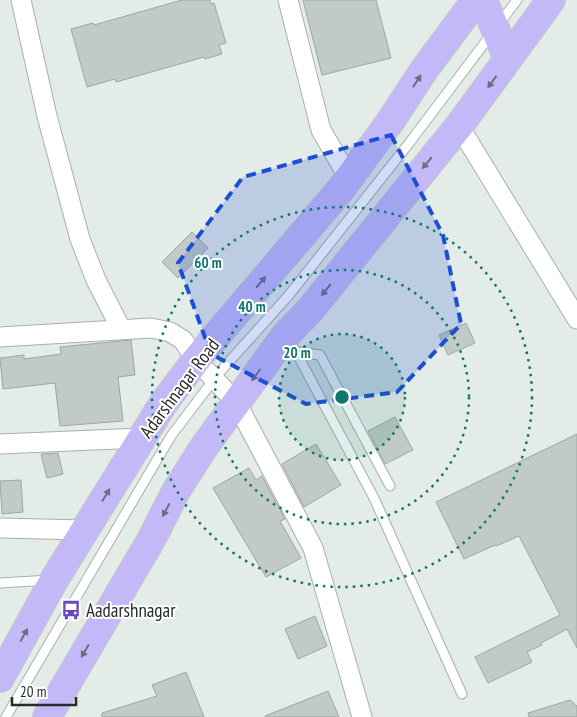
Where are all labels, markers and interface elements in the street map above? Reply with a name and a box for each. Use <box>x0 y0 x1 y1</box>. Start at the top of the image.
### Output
one-way arrow <box>412 75 422 88</box>
one-way arrow <box>486 75 497 88</box>
one-way arrow <box>422 156 433 169</box>
text: 60 m <box>194 253 222 272</box>
one-way arrow <box>255 276 267 288</box>
one-way arrow <box>320 283 331 296</box>
text: 40 m <box>238 297 266 316</box>
street label: Adarshnagar Road <box>134 334 224 442</box>
text: 20 m <box>283 343 311 362</box>
one-way arrow <box>251 368 261 382</box>
centre of rings <box>333 388 351 406</box>
one-way arrow <box>101 488 111 501</box>
one-way arrow <box>162 503 170 518</box>
place label: Aadarshnagar <box>86 598 176 622</box>
bus stop icon: Aadarshnagar <box>60 599 82 621</box>
one-way arrow <box>19 628 28 641</box>
one-way arrow <box>81 645 90 658</box>
scale bar <box>12 674 76 706</box>
text: 20 m <box>20 682 46 701</box>

